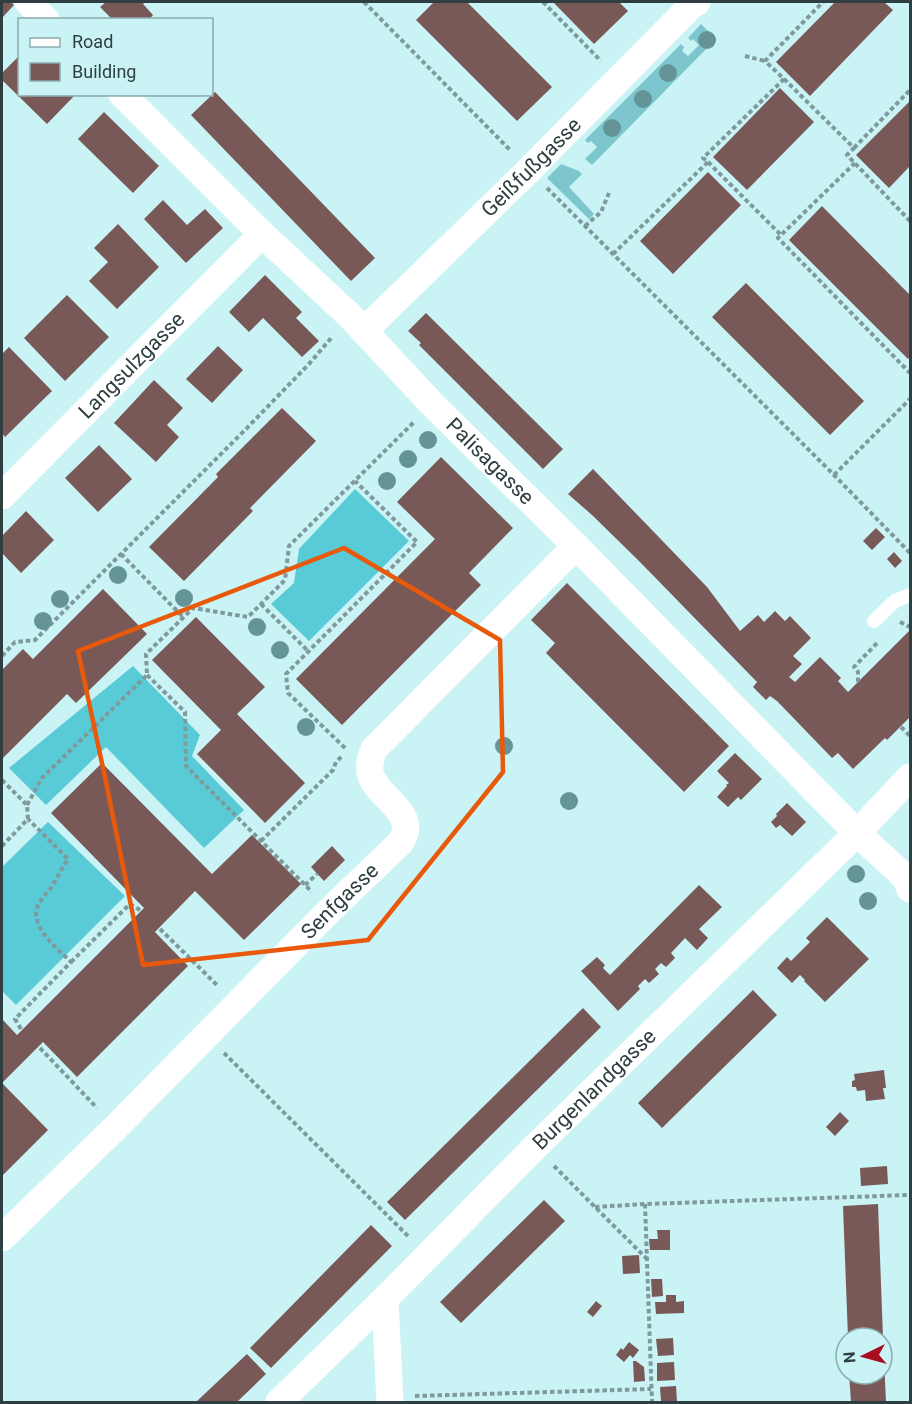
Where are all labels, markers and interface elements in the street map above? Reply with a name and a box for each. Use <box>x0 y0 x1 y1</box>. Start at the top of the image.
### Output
legend <box>18 18 213 96</box>
text: Road <box>72 31 113 52</box>
text: Building <box>72 61 136 82</box>
street label: Geißfußgasse <box>476 113 586 222</box>
street label: Langsulzgasse <box>74 307 189 424</box>
street label: Palisagasse <box>441 413 539 509</box>
street label: Senfgasse <box>296 858 383 944</box>
street label: Burgenlandgasse <box>528 1024 661 1155</box>
north arrow <box>834 1326 894 1386</box>
text: N <box>840 1351 860 1364</box>

